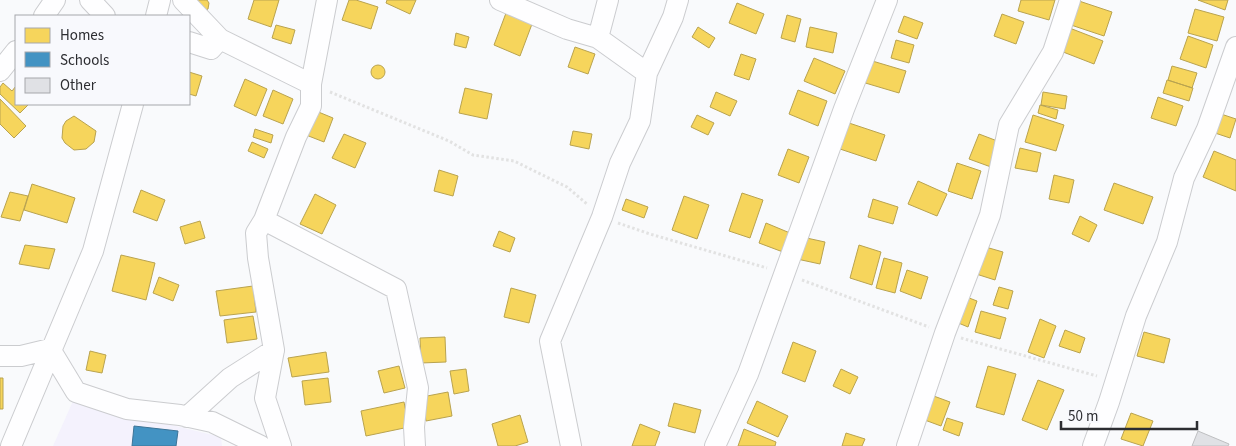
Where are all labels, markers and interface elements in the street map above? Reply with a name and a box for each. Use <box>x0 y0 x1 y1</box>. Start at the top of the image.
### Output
legend <box>15 15 190 105</box>
text: Homes <box>60 25 104 46</box>
text: Schools <box>60 50 109 71</box>
text: Other <box>60 75 97 96</box>
scale bar <box>1061 398 1197 430</box>
text: 50 m <box>1068 406 1098 427</box>

